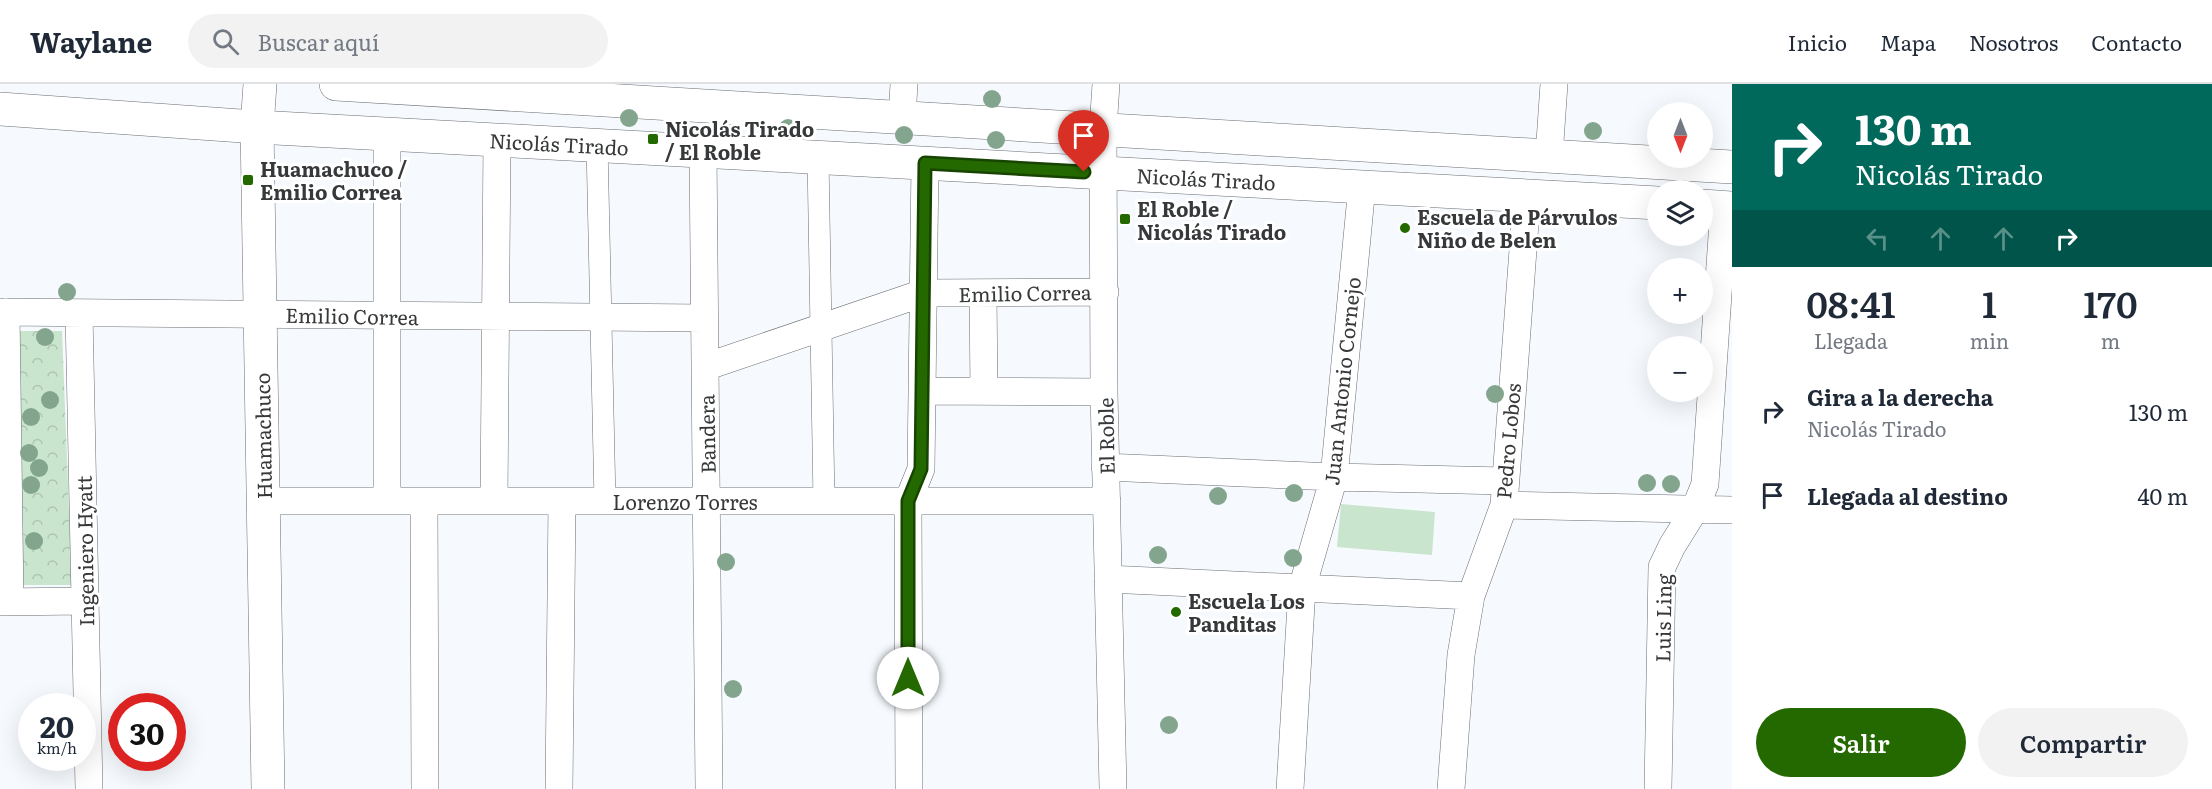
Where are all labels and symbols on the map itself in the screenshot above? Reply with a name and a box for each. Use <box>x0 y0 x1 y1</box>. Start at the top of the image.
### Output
north arrow <box>1647 102 1713 168</box>
pin <box>1058 110 1109 172</box>
place label: Nicolás Tirado / El Roble <box>665 113 814 166</box>
street label: Nicolás Tirado <box>489 124 629 162</box>
marker: Nicolás Tirado / El Roble <box>646 132 660 146</box>
place label: Huamachuco / Emilio Correa <box>260 153 408 206</box>
street label: Nicolás Tirado <box>1136 159 1276 197</box>
marker: Huamachuco / Emilio Correa <box>241 173 255 187</box>
place label: El Roble / Nicolás Tirado <box>1137 193 1286 246</box>
place label: Escuela de Párvulos Niño de Belen <box>1417 201 1618 254</box>
marker: El Roble / Nicolás Tirado <box>1118 212 1132 226</box>
marker: Escuela de Párvulos Niño de Belen <box>1398 221 1412 235</box>
street label: Juan Antonio Cornejo <box>1315 275 1367 487</box>
street label: Emilio Correa <box>958 276 1092 308</box>
street label: Emilio Correa <box>285 299 419 331</box>
street label: Huamachuco <box>246 372 278 500</box>
street label: Pedro Lobos <box>1487 382 1527 500</box>
street label: Bandera <box>690 394 722 474</box>
street label: El Roble <box>1089 397 1121 475</box>
street label: Ingeniero Hyatt <box>68 475 100 627</box>
street label: Lorenzo Torres <box>612 486 758 516</box>
street label: Luis Ling <box>1646 573 1678 663</box>
place label: Escuela Los Panditas <box>1188 585 1305 638</box>
marker: Escuela Los Panditas <box>1169 605 1183 619</box>
position arrow <box>876 646 940 710</box>
speed limit sign: 30 <box>108 693 186 771</box>

